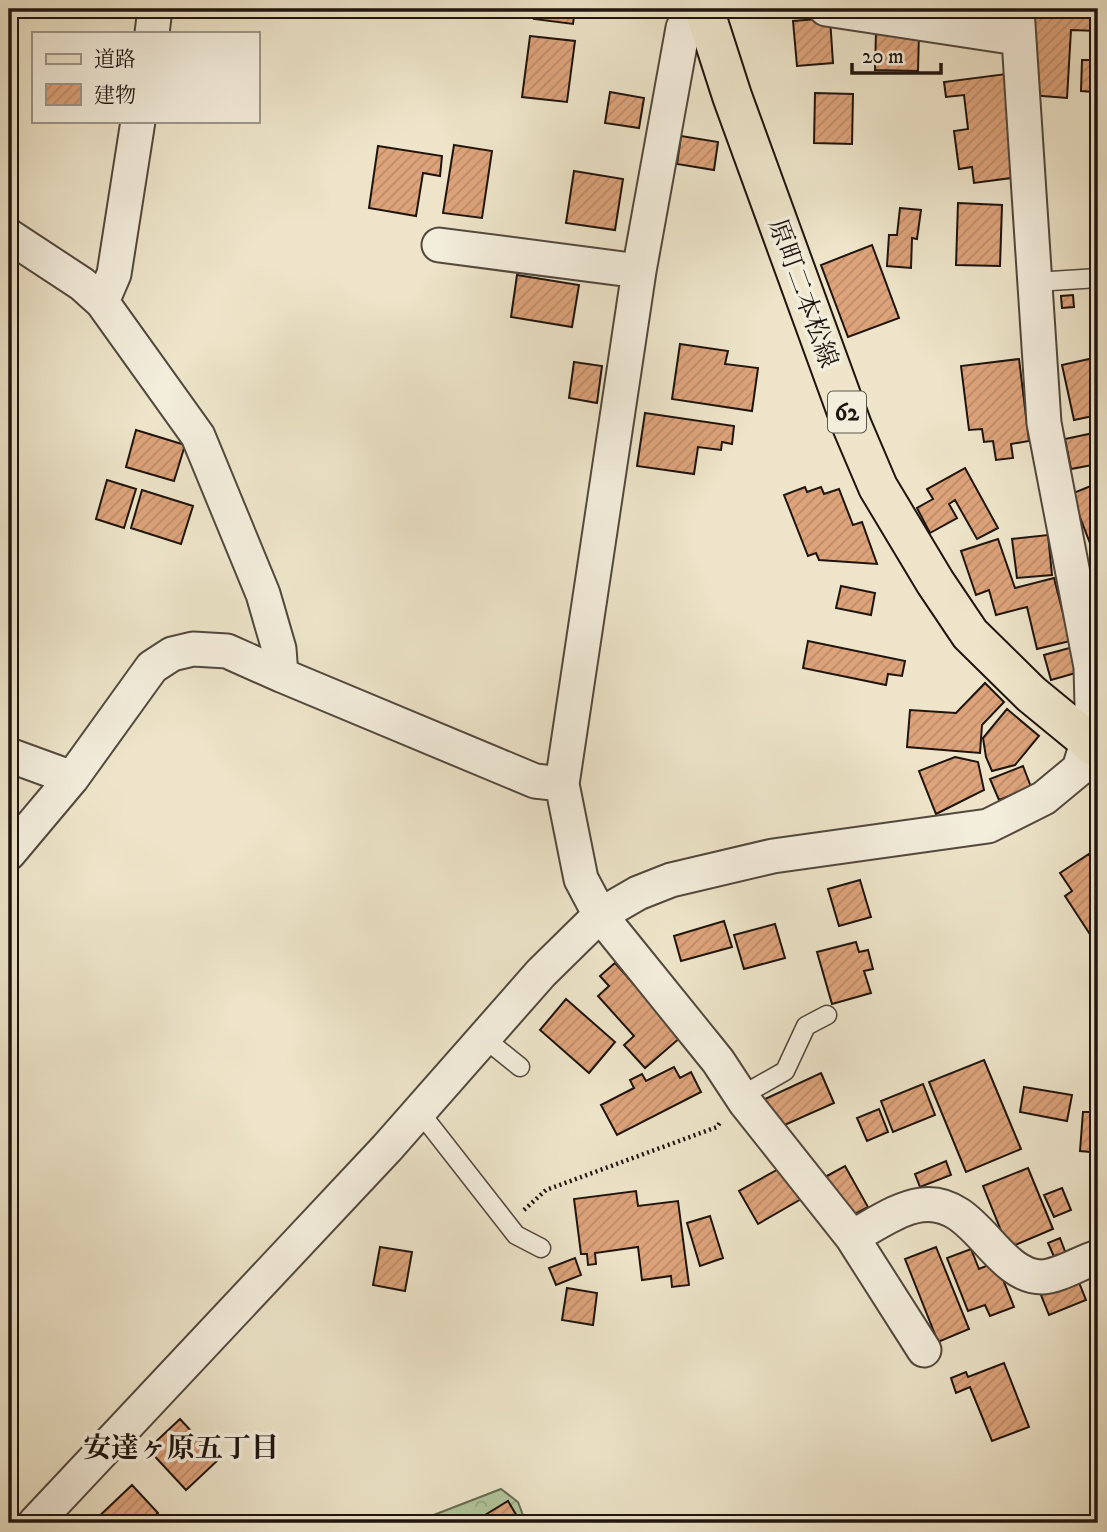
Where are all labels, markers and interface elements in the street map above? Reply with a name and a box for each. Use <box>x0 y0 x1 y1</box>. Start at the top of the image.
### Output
legend <box>32 32 259 122</box>
scale bar <box>852 32 941 76</box>
text: 20 m <box>862 44 904 70</box>
text: 道路 <box>94 47 136 73</box>
text: 建物 <box>94 83 136 109</box>
street label: 原町二本松線 <box>760 215 845 372</box>
road number: 62 <box>828 391 866 432</box>
district label: 安達ヶ原五丁目 <box>83 1431 279 1466</box>

